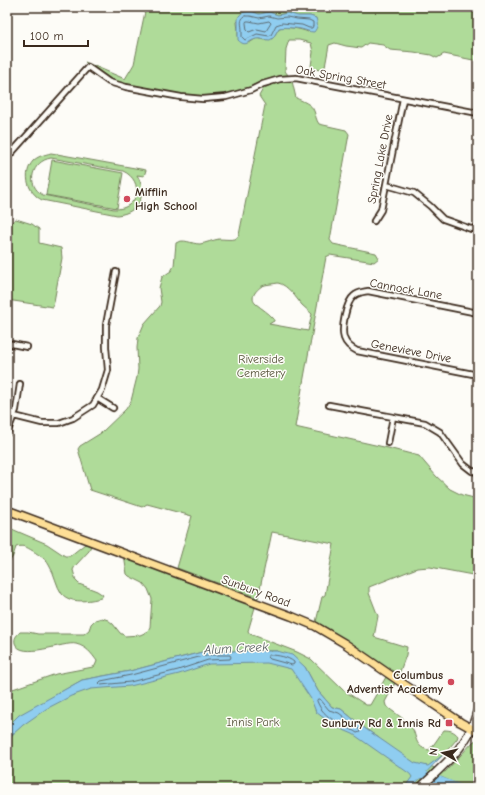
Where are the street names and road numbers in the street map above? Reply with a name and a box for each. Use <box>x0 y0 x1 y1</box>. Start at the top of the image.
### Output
street label: Oak Spring Street <box>295 62 388 92</box>
street label: Spring Lake Drive <box>364 113 396 205</box>
street label: Cannock Lane <box>369 276 443 302</box>
street label: Genevieve Drive <box>370 336 452 366</box>
street label: Sunbury Road <box>220 572 292 610</box>

